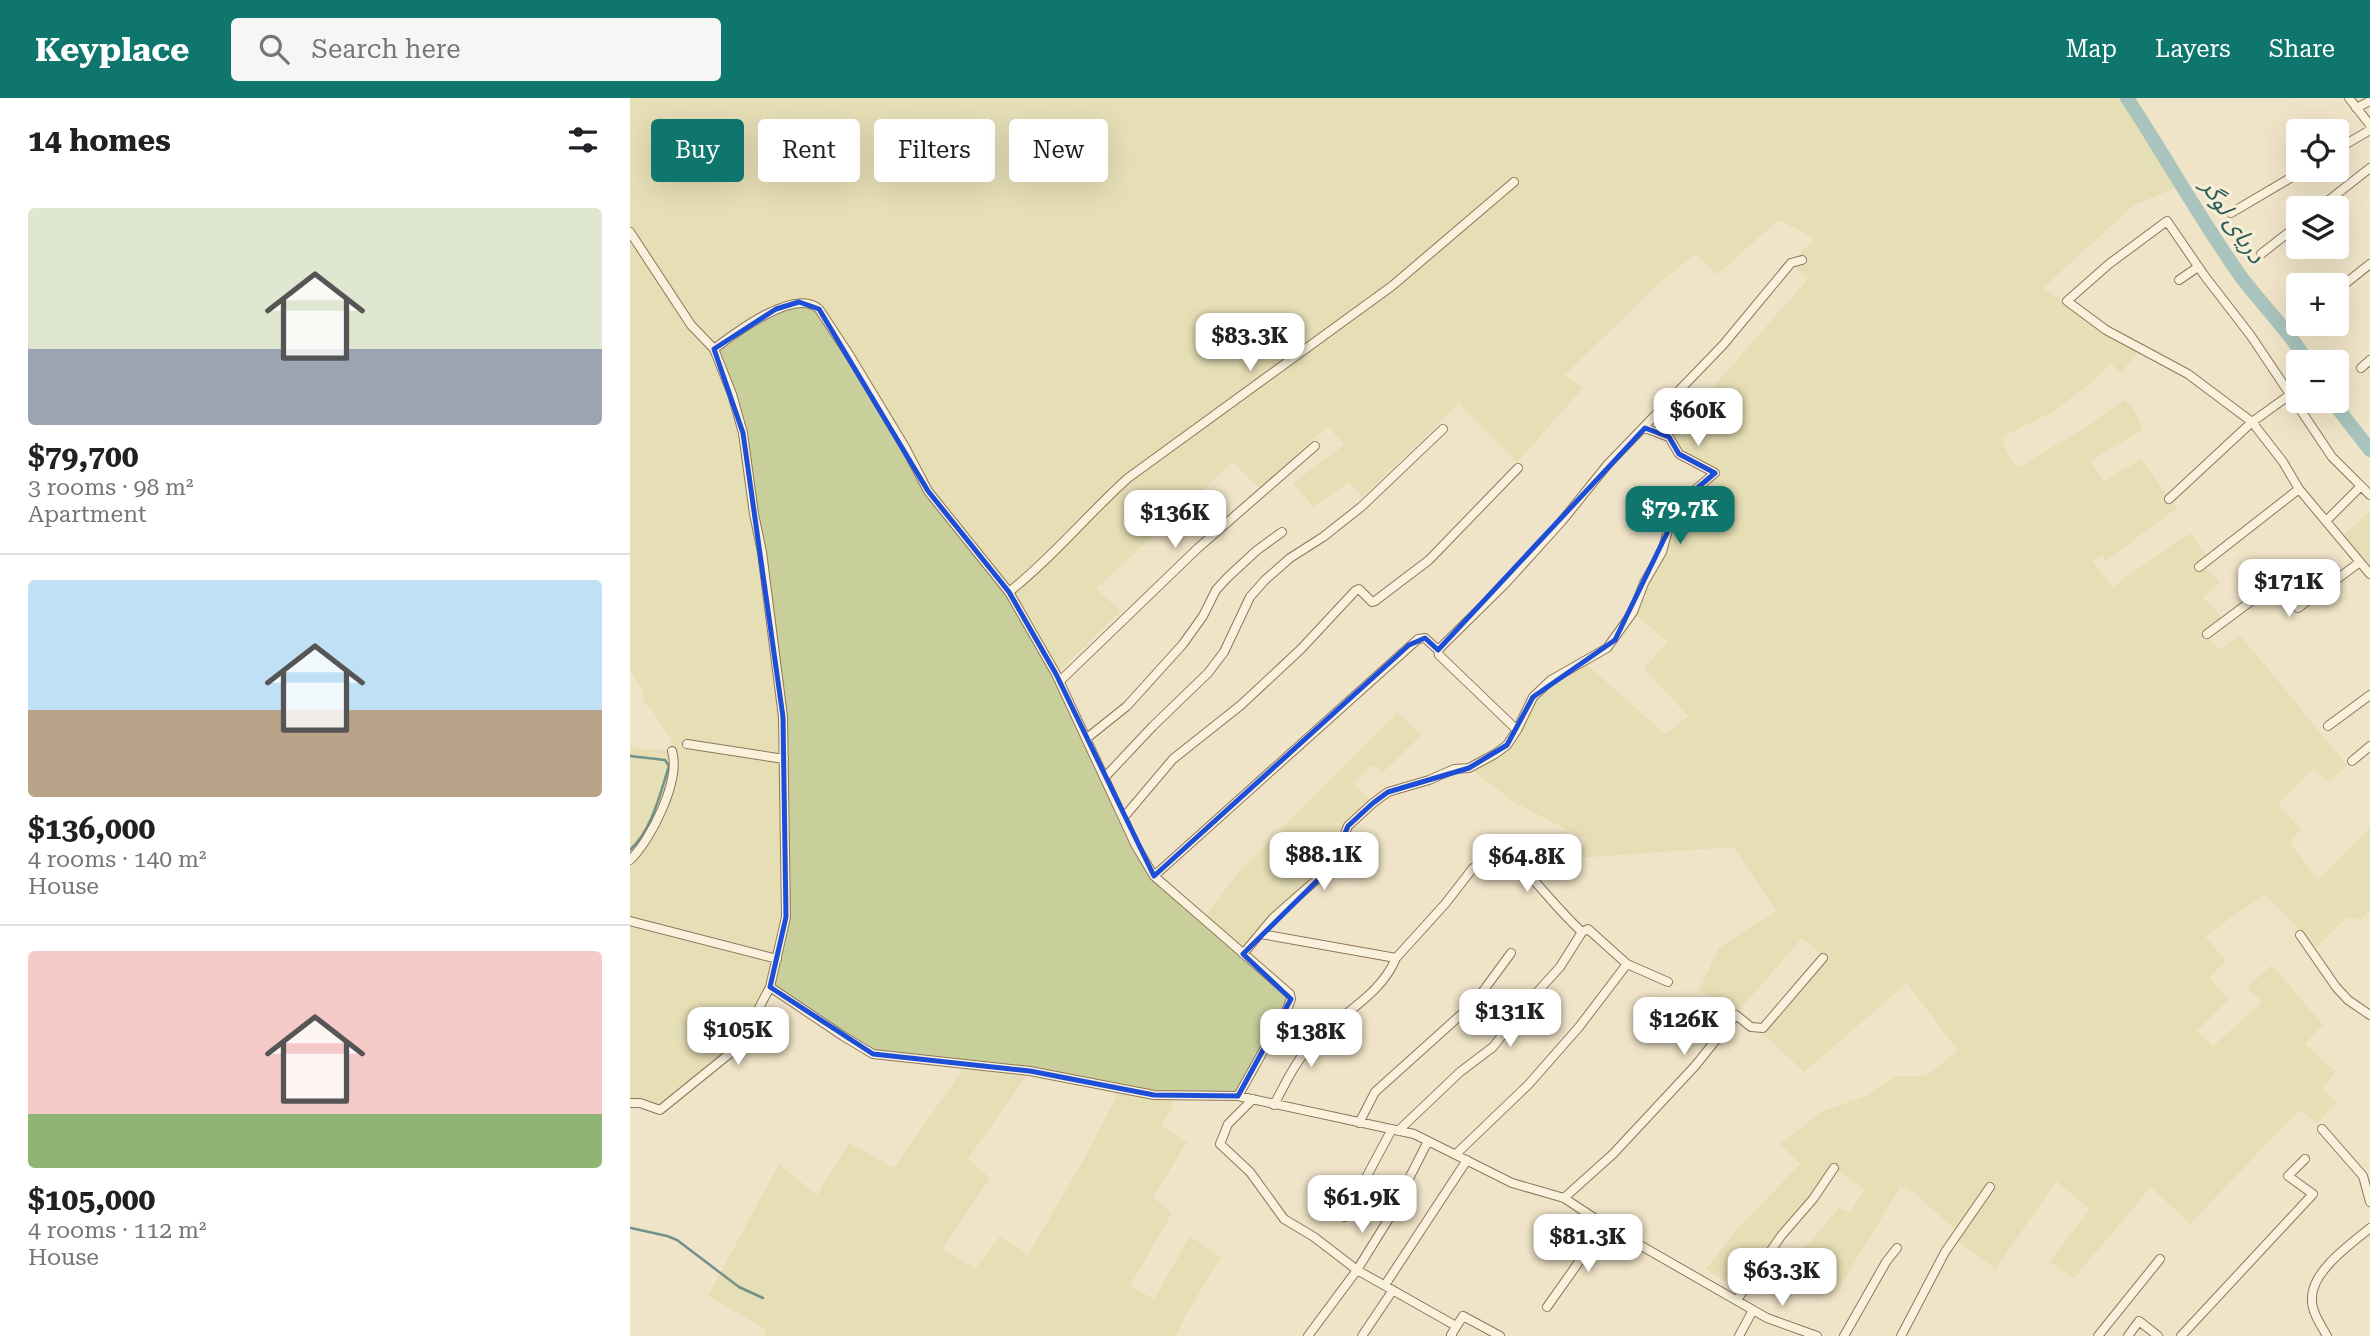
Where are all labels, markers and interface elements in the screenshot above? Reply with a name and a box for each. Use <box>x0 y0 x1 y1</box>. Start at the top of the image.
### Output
search box <box>231 18 721 81</box>
text: Keyplace <box>35 30 189 69</box>
icon: search <box>255 30 293 68</box>
text: Search here <box>311 34 460 64</box>
text: Map <box>2066 35 2117 63</box>
text: Layers <box>2155 35 2231 63</box>
text: Share <box>2269 35 2335 63</box>
chip: Buy <box>651 119 744 182</box>
chip: Rent <box>758 119 860 182</box>
chip: Filters <box>874 119 995 182</box>
chip: New <box>1009 119 1108 182</box>
map controls <box>2286 119 2349 413</box>
button: locate <box>2286 119 2349 182</box>
icon: filters <box>564 121 602 159</box>
text: 14 homes <box>28 123 171 158</box>
water label: دریای لوگر <box>2194 172 2271 269</box>
button: layers <box>2286 196 2349 259</box>
icon: home <box>252 253 378 379</box>
button: + <box>2286 273 2349 336</box>
pin: $83.3K <box>1193 314 1307 373</box>
text: $83.3K <box>1212 322 1288 349</box>
button: − <box>2286 350 2349 413</box>
pin: $60K <box>1657 388 1739 448</box>
text: $60K <box>1670 397 1726 424</box>
text: $79,700 <box>28 439 139 474</box>
text: 3 rooms · 98 m² <box>28 474 194 501</box>
pin: $79.7K <box>1623 486 1737 546</box>
pin: $136K <box>1126 490 1224 550</box>
text: $79.7K <box>1642 495 1718 522</box>
text: $136K <box>1140 499 1210 526</box>
text: Apartment <box>28 501 147 528</box>
pin: $171K <box>2240 560 2338 619</box>
text: $171K <box>2254 568 2324 595</box>
icon: home <box>252 625 378 751</box>
text: $136,000 <box>28 811 155 846</box>
pin: $88.1K <box>1267 832 1381 892</box>
pin: $64.8K <box>1470 834 1584 894</box>
text: $88.1K <box>1286 841 1362 868</box>
text: $64.8K <box>1489 843 1565 870</box>
text: 4 rooms · 140 m² <box>28 846 206 873</box>
text: House <box>28 873 99 900</box>
pin: $131K <box>1461 990 1559 1049</box>
icon: home <box>252 996 378 1122</box>
text: $131K <box>1475 998 1545 1025</box>
pin: $126K <box>1635 998 1733 1057</box>
text: $126K <box>1649 1006 1719 1033</box>
pin: $105K <box>689 1007 787 1067</box>
pin: $138K <box>1262 1010 1360 1069</box>
text: $105K <box>703 1016 773 1043</box>
text: $138K <box>1276 1018 1346 1045</box>
pin: $61.9K <box>1305 1176 1419 1235</box>
text: $105,000 <box>28 1182 155 1217</box>
text: $61.9K <box>1324 1184 1400 1211</box>
pin: $81.3K <box>1531 1214 1645 1274</box>
text: 4 rooms · 112 m² <box>28 1217 206 1244</box>
text: $81.3K <box>1550 1223 1626 1250</box>
text: House <box>28 1244 99 1271</box>
pin: $63.3K <box>1725 1248 1839 1308</box>
text: $63.3K <box>1744 1257 1820 1284</box>

